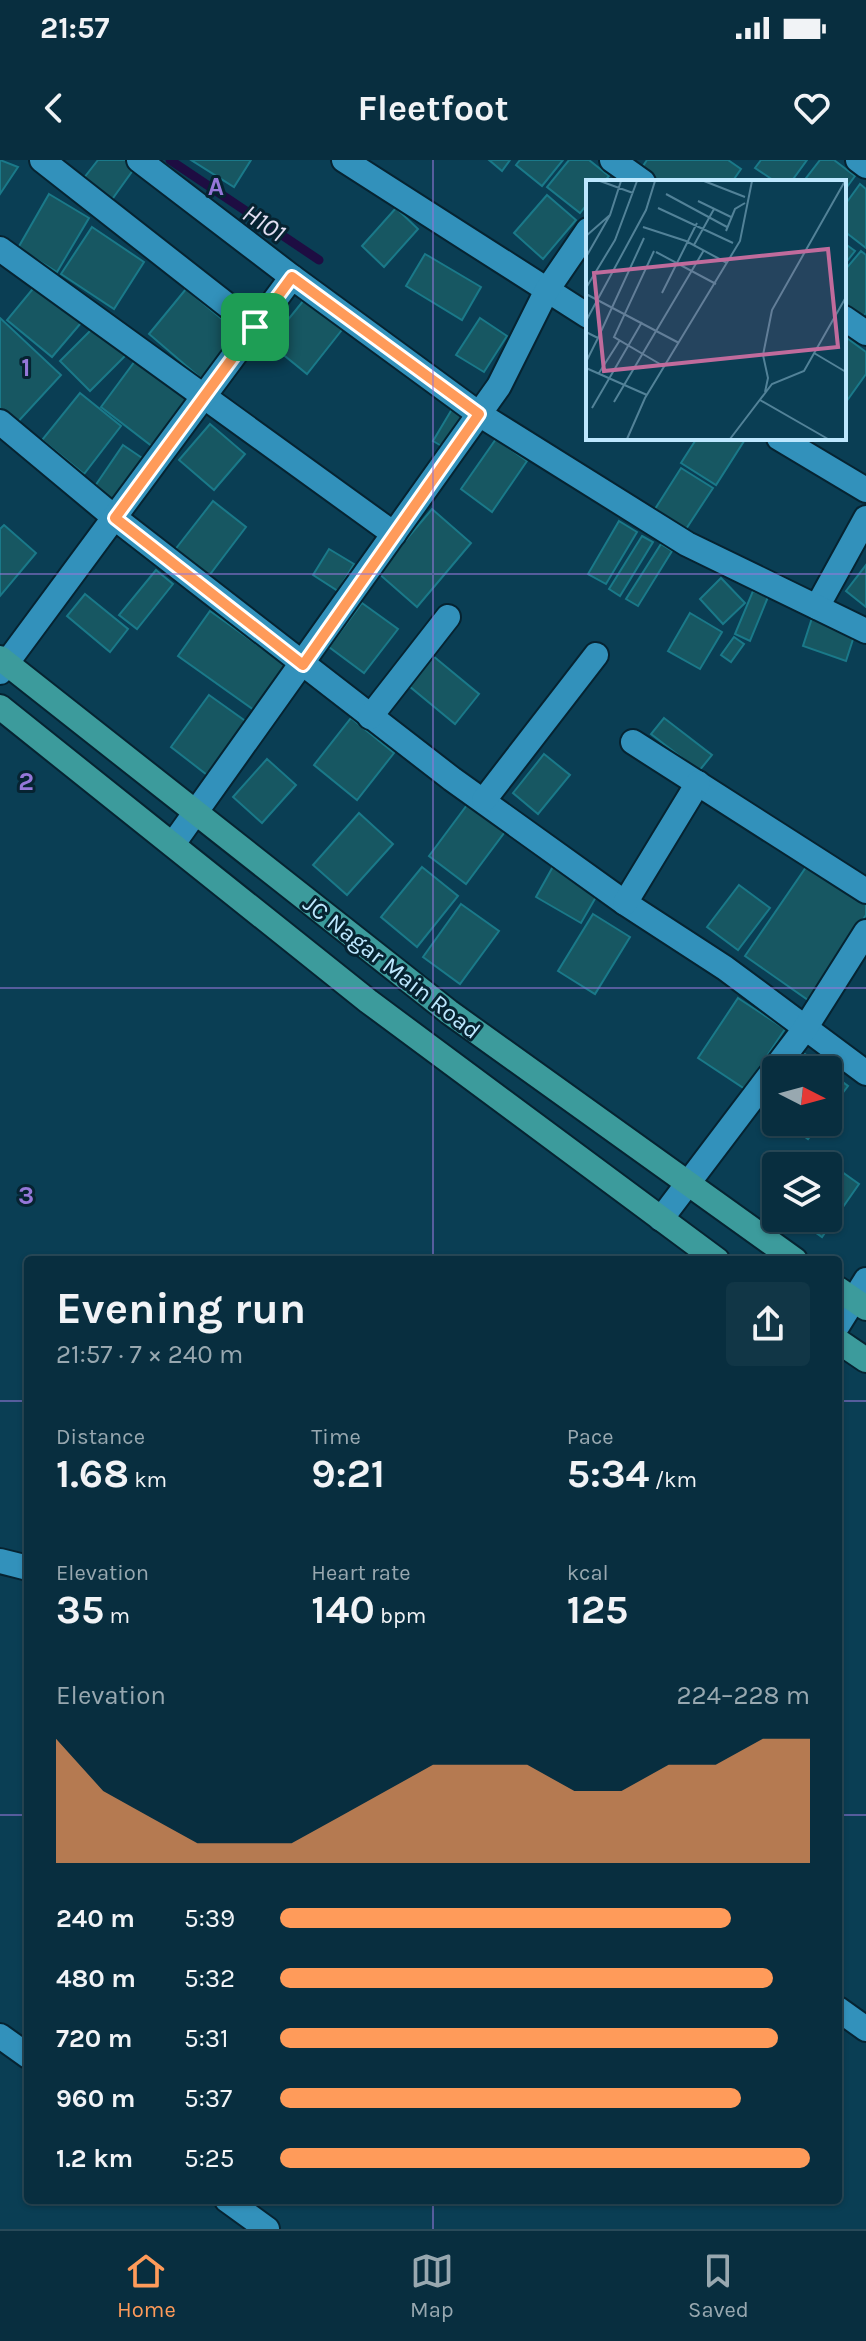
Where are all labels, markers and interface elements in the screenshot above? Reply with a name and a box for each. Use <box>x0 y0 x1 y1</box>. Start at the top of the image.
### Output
text: 21:57 <box>40 10 109 46</box>
icon: back <box>32 86 76 130</box>
icon: heart <box>790 86 834 130</box>
text: Fleetfoot <box>357 87 509 129</box>
text: A <box>208 171 224 202</box>
inset map <box>586 180 846 440</box>
water label: H101 <box>237 198 291 248</box>
pin <box>221 293 289 361</box>
icon: arrive <box>233 305 277 349</box>
text: 1 <box>21 352 31 383</box>
text: 2 <box>18 766 34 797</box>
street label: JC Nagar Main Road <box>298 889 486 1045</box>
north arrow <box>762 1056 842 1136</box>
map controls <box>762 1056 842 1232</box>
button: layers <box>762 1152 842 1232</box>
text: 3 <box>18 1180 34 1211</box>
button: share <box>726 1282 810 1366</box>
text: Evening run <box>56 1283 306 1334</box>
text: 21:57 · 7 × 240 m <box>56 1339 243 1370</box>
text: Distance <box>56 1424 145 1450</box>
text: Time <box>311 1424 361 1450</box>
text: Pace <box>567 1424 614 1450</box>
text: 1.68 <box>56 1450 129 1497</box>
text: 9:21 <box>311 1450 385 1497</box>
text: 5:34 <box>567 1450 649 1497</box>
text: km <box>129 1467 167 1493</box>
text: /km <box>649 1467 697 1493</box>
text: Elevation <box>56 1560 149 1586</box>
text: Heart rate <box>311 1560 411 1586</box>
text: kcal <box>567 1560 609 1586</box>
text: 35 <box>56 1586 104 1633</box>
text: 140 <box>311 1586 375 1633</box>
text: 125 <box>567 1586 628 1633</box>
text: m <box>104 1603 130 1629</box>
text: bpm <box>375 1603 426 1629</box>
text: Elevation <box>56 1680 166 1711</box>
text: 224–228 m <box>676 1680 810 1711</box>
text: 240 m <box>56 1903 135 1934</box>
text: 5:39 <box>184 1903 235 1934</box>
text: 480 m <box>56 1963 136 1994</box>
text: 5:32 <box>184 1963 235 1994</box>
text: 720 m <box>56 2023 132 2054</box>
text: 5:31 <box>184 2023 229 2054</box>
text: 960 m <box>56 2083 135 2114</box>
text: 5:37 <box>184 2083 232 2114</box>
text: 1.2 km <box>56 2143 133 2174</box>
text: 5:25 <box>184 2143 234 2174</box>
tab: Home <box>117 2249 176 2323</box>
tab: Map <box>410 2249 454 2323</box>
tab: Saved <box>688 2249 749 2323</box>

